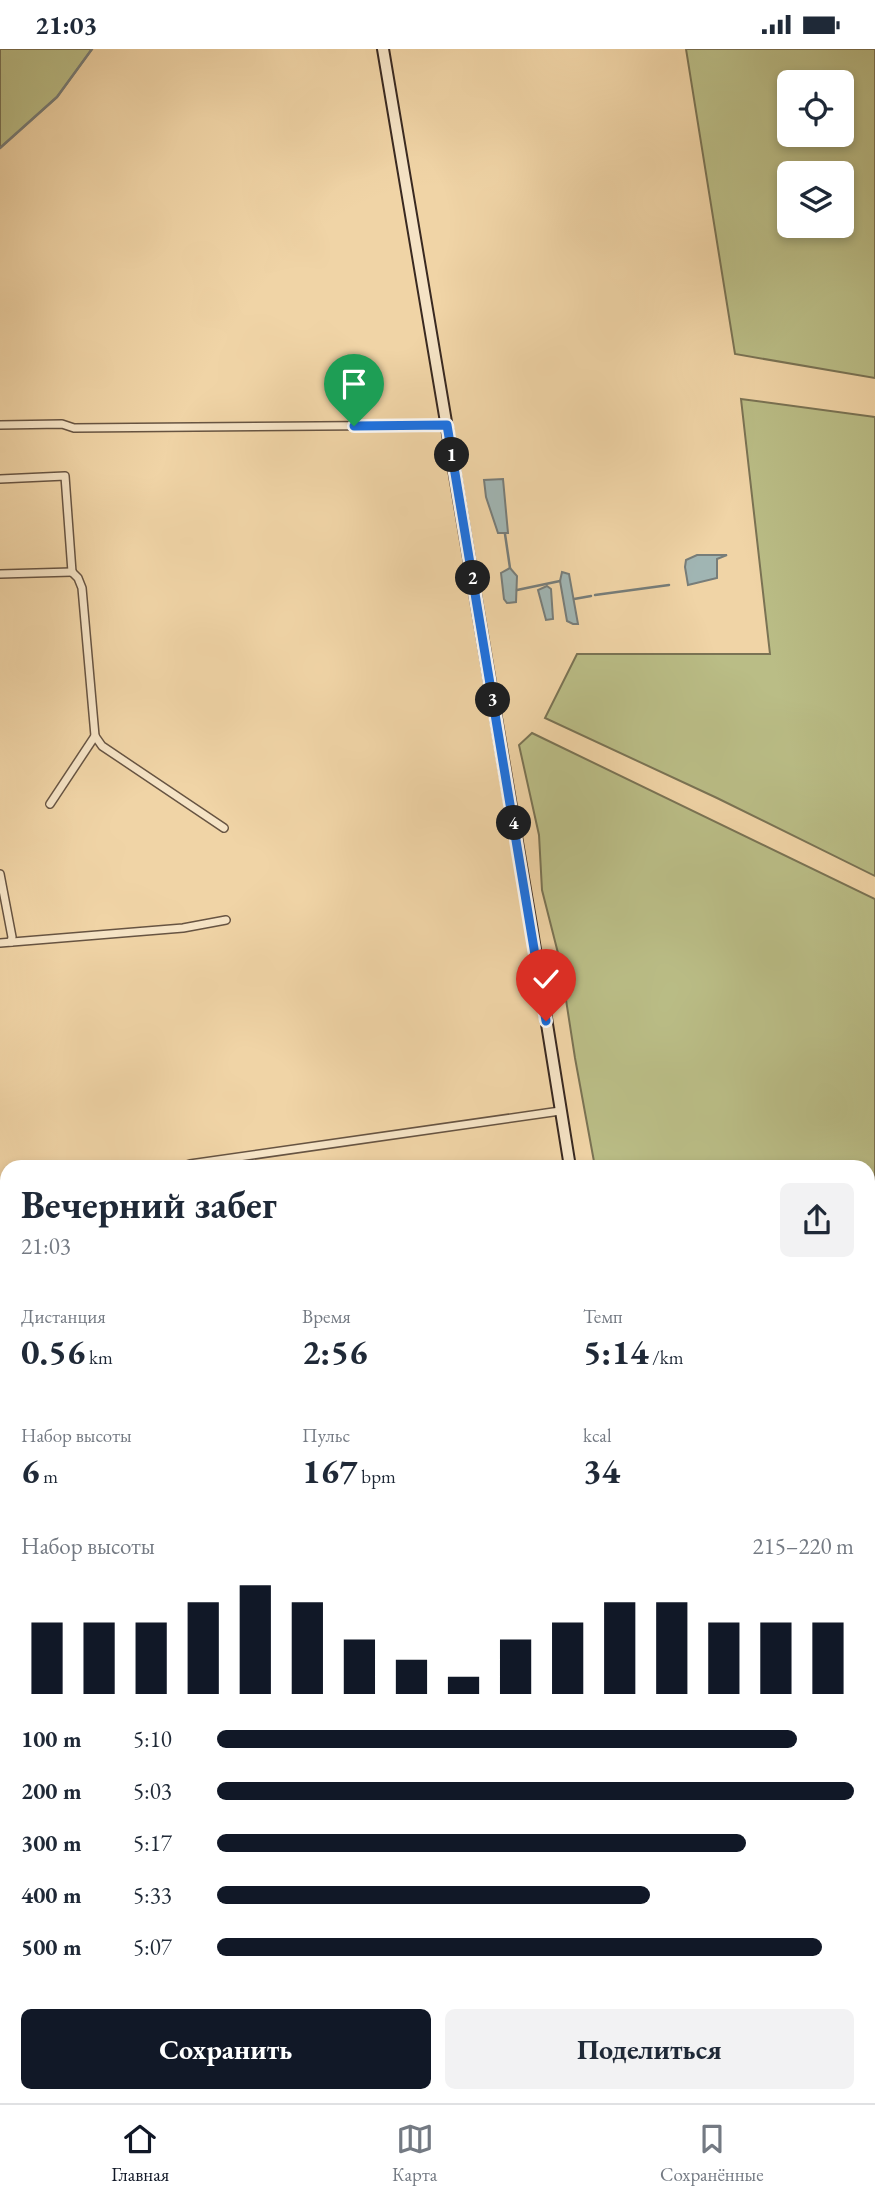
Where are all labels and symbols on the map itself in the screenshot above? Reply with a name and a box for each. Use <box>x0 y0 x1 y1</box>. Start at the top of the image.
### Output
pin <box>324 354 384 426</box>
pin: 1 <box>434 437 470 473</box>
pin: 2 <box>456 561 490 595</box>
pin: 3 <box>476 683 510 717</box>
pin: 4 <box>496 805 532 841</box>
pin <box>516 949 576 1021</box>

